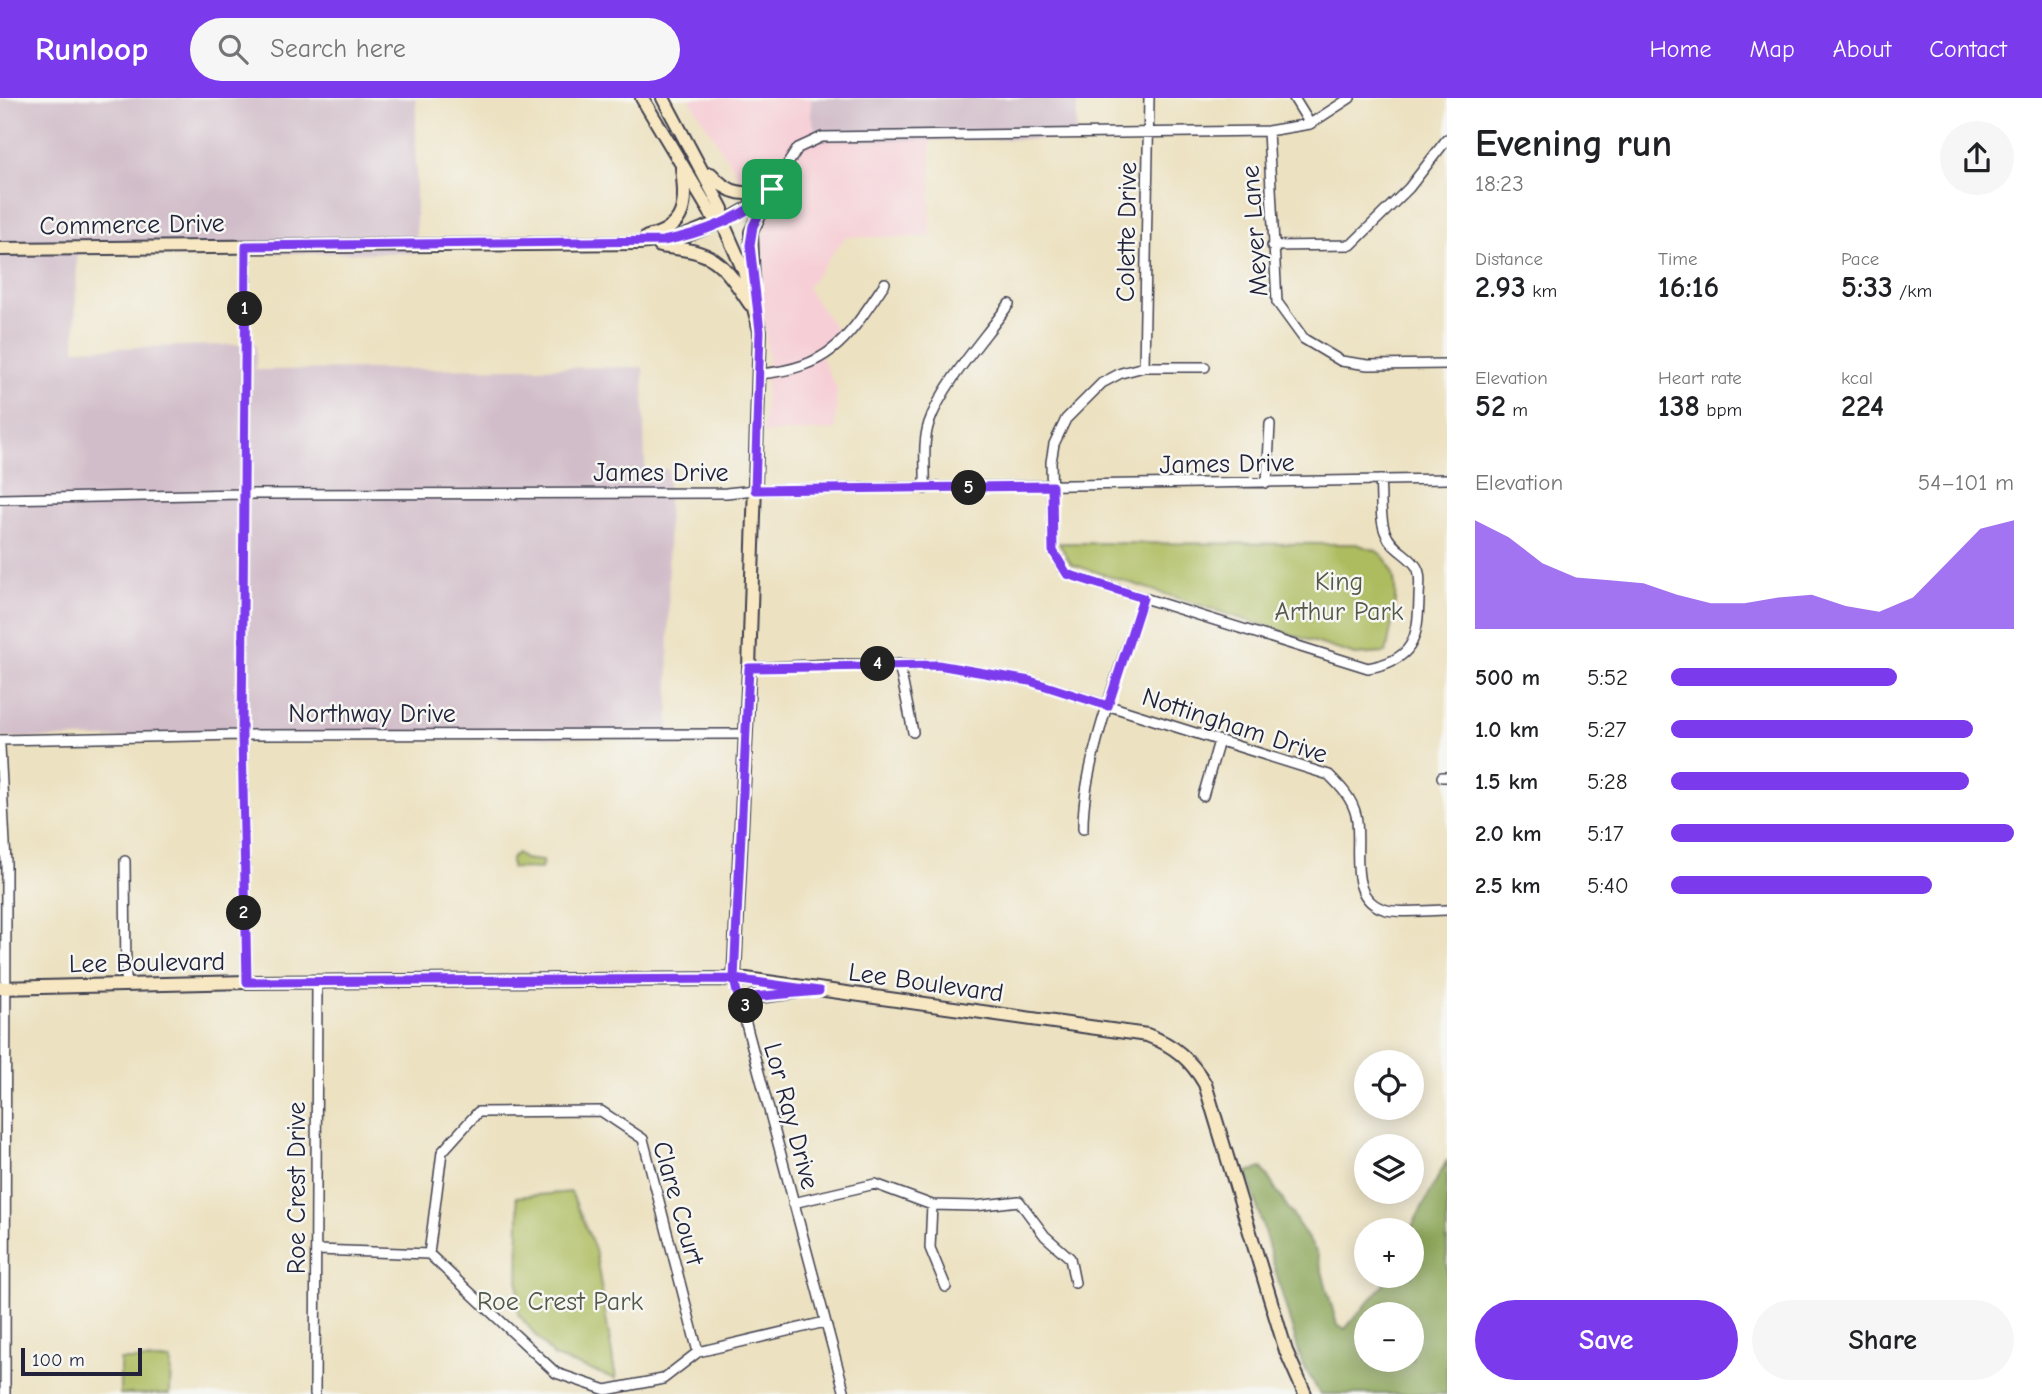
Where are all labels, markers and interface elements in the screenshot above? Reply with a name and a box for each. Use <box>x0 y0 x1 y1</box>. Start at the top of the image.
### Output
search box <box>190 18 680 81</box>
text: Runloop <box>35 30 148 68</box>
icon: search <box>214 30 252 68</box>
text: Search here <box>270 34 406 64</box>
text: Home <box>1650 35 1711 63</box>
text: Map <box>1749 35 1795 63</box>
text: About <box>1833 35 1891 63</box>
text: Contact <box>1929 35 2007 63</box>
button: share <box>1940 121 2014 195</box>
text: Evening run <box>1475 122 1672 166</box>
pin <box>742 159 802 219</box>
street label: Colette Drive <box>1111 162 1143 302</box>
street label: Meyer Lane <box>1235 164 1275 298</box>
icon: arrive <box>753 170 791 208</box>
text: 18:23 <box>1475 170 1524 197</box>
street label: Commerce Drive <box>39 208 225 242</box>
text: Distance <box>1475 248 1543 270</box>
text: Time <box>1658 248 1697 270</box>
text: Pace <box>1841 248 1879 270</box>
text: 2.93 <box>1475 270 1526 305</box>
text: 16:16 <box>1658 270 1719 305</box>
text: 5:33 <box>1841 270 1893 305</box>
text: km <box>1526 280 1557 302</box>
text: /km <box>1893 280 1932 302</box>
pin: 1 <box>228 292 262 326</box>
text: 1 <box>241 297 248 319</box>
text: Elevation <box>1475 367 1548 389</box>
text: Heart rate <box>1658 367 1742 389</box>
text: kcal <box>1841 367 1873 389</box>
text: 52 <box>1475 389 1506 424</box>
text: 138 <box>1658 389 1700 424</box>
text: 224 <box>1841 389 1884 424</box>
text: m <box>1506 399 1528 421</box>
text: bpm <box>1700 399 1742 421</box>
street label: James Drive <box>1159 448 1295 480</box>
street label: James Drive <box>593 458 729 488</box>
text: Elevation <box>1475 469 1563 496</box>
text: 54–101 m <box>1918 469 2014 496</box>
pin: 5 <box>951 470 986 506</box>
text: 5 <box>963 476 974 498</box>
park label: King Arthur Park <box>1275 567 1404 627</box>
pin: 4 <box>860 646 896 682</box>
text: 4 <box>873 652 882 674</box>
text: 500 m <box>1475 664 1540 691</box>
text: 5:52 <box>1587 664 1628 691</box>
street label: Nottingham Drive <box>1138 682 1331 770</box>
street label: Northway Drive <box>288 699 456 729</box>
text: 1.0 km <box>1475 716 1539 743</box>
text: 5:27 <box>1587 716 1627 743</box>
text: 1.5 km <box>1475 768 1538 795</box>
text: 5:28 <box>1587 768 1628 795</box>
text: 2.0 km <box>1475 820 1541 847</box>
text: 5:17 <box>1587 820 1624 847</box>
text: 2.5 km <box>1475 872 1541 899</box>
text: 5:40 <box>1587 872 1629 899</box>
pin: 2 <box>226 896 262 930</box>
text: 2 <box>239 901 248 923</box>
street label: Lee Boulevard <box>69 947 225 979</box>
street label: Lee Boulevard <box>846 957 1005 1009</box>
pin: 3 <box>728 988 764 1024</box>
text: 3 <box>741 994 750 1016</box>
street label: Lor Ray Drive <box>757 1040 825 1193</box>
map controls <box>1354 1050 1424 1372</box>
button: locate <box>1354 1050 1424 1120</box>
street label: Roe Crest Drive <box>282 1102 312 1274</box>
button: layers <box>1354 1134 1424 1204</box>
street label: Clare Court <box>646 1138 710 1270</box>
button: + <box>1354 1218 1424 1288</box>
park label: Roe Crest Park <box>477 1287 644 1317</box>
button: Save <box>1475 1300 1738 1380</box>
button: Share <box>1752 1300 2014 1380</box>
button: − <box>1354 1302 1424 1372</box>
scale bar <box>21 1345 142 1377</box>
text: 100 m <box>32 1349 85 1371</box>

